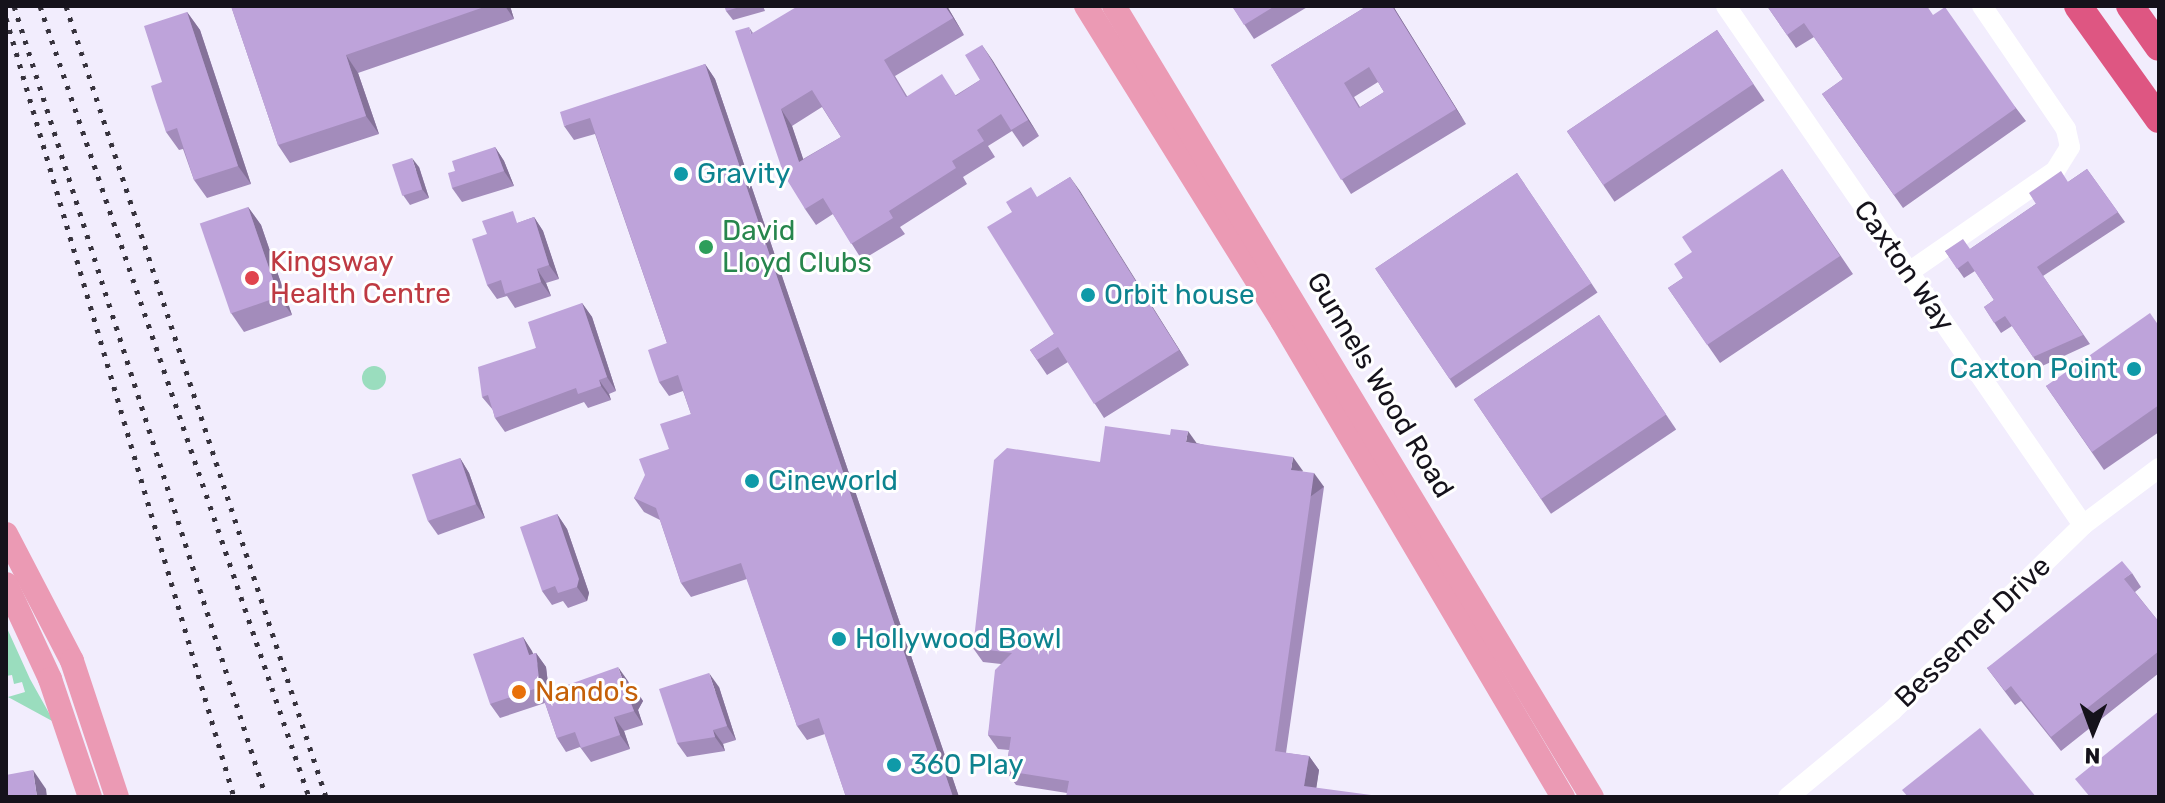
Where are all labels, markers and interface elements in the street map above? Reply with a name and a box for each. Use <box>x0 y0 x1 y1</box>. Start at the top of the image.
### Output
place label: Gravity <box>697 157 790 191</box>
marker: Gravity <box>672 165 690 183</box>
street label: Caxton Way <box>1847 194 1961 338</box>
place label: David Lloyd Clubs <box>722 214 872 280</box>
marker: David Lloyd Clubs <box>697 238 715 256</box>
place label: Kingsway Health Centre <box>270 245 451 311</box>
street label: Gunnels Wood Road <box>1299 266 1461 504</box>
marker: Kingsway Health Centre <box>241 267 263 289</box>
place label: Orbit house <box>1104 278 1255 312</box>
marker: Orbit house <box>1079 286 1097 304</box>
place label: Caxton Point <box>1950 352 2118 386</box>
marker: Caxton Point <box>2125 360 2143 378</box>
place label: Cineworld <box>768 464 898 498</box>
marker: Cineworld <box>743 472 761 490</box>
street label: Bessemer Drive <box>1888 549 2058 715</box>
place label: Hollywood Bowl <box>855 622 1062 656</box>
marker: Hollywood Bowl <box>830 630 848 648</box>
place label: Nando's <box>535 675 639 709</box>
marker: Nando's <box>510 683 528 701</box>
north arrow <box>2053 691 2133 771</box>
text: N <box>2084 742 2101 769</box>
place label: 360 Play <box>910 748 1024 782</box>
marker: 360 Play <box>885 756 903 774</box>

